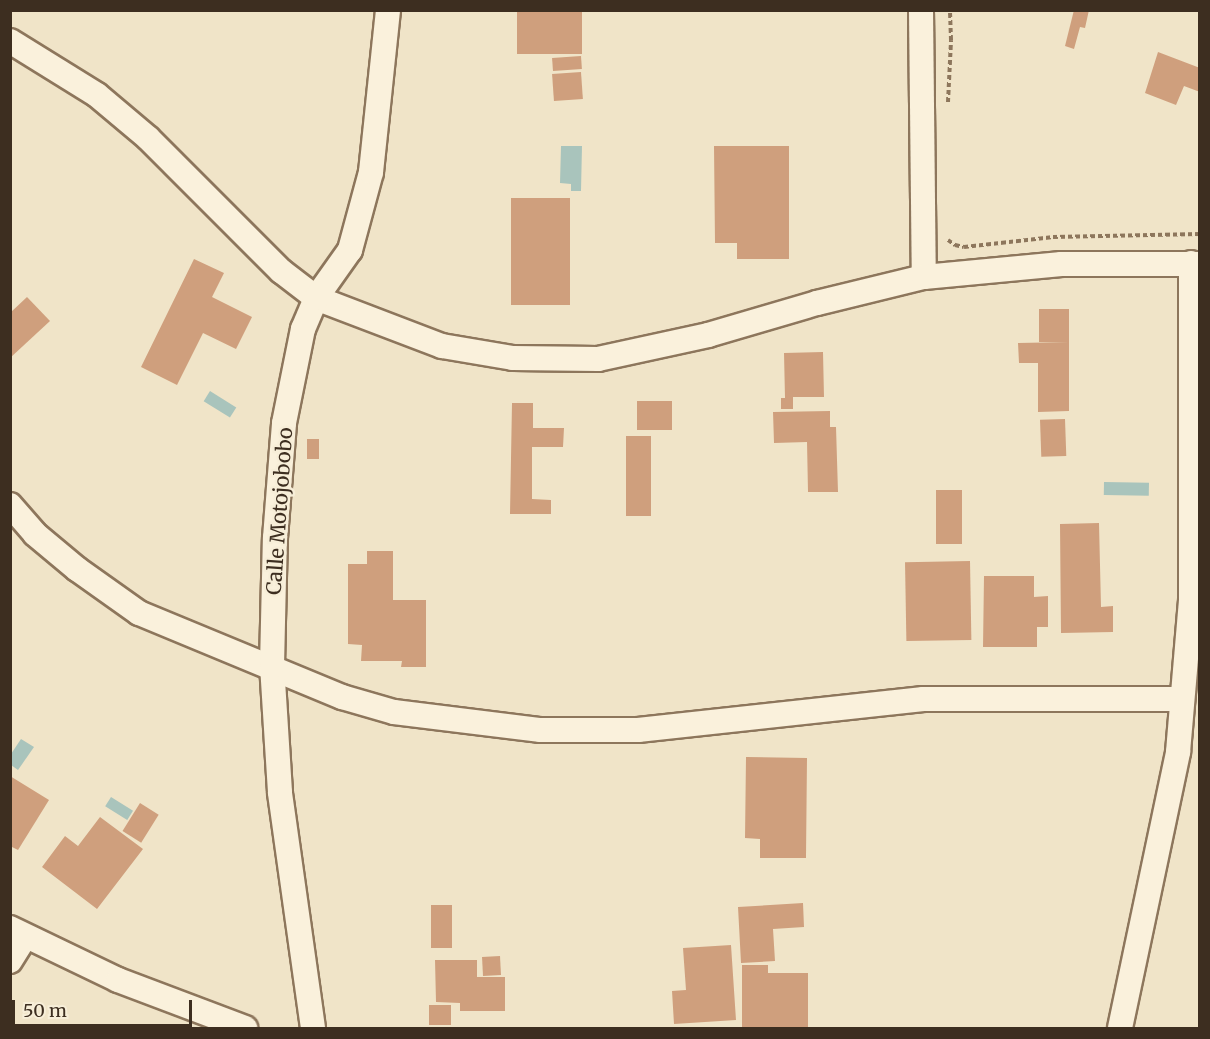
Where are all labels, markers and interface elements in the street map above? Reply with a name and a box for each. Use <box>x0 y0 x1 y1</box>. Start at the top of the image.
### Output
street label: Calle Motojobobo <box>261 426 297 596</box>
scale bar <box>15 988 195 1026</box>
text: 50 m <box>23 999 67 1022</box>

